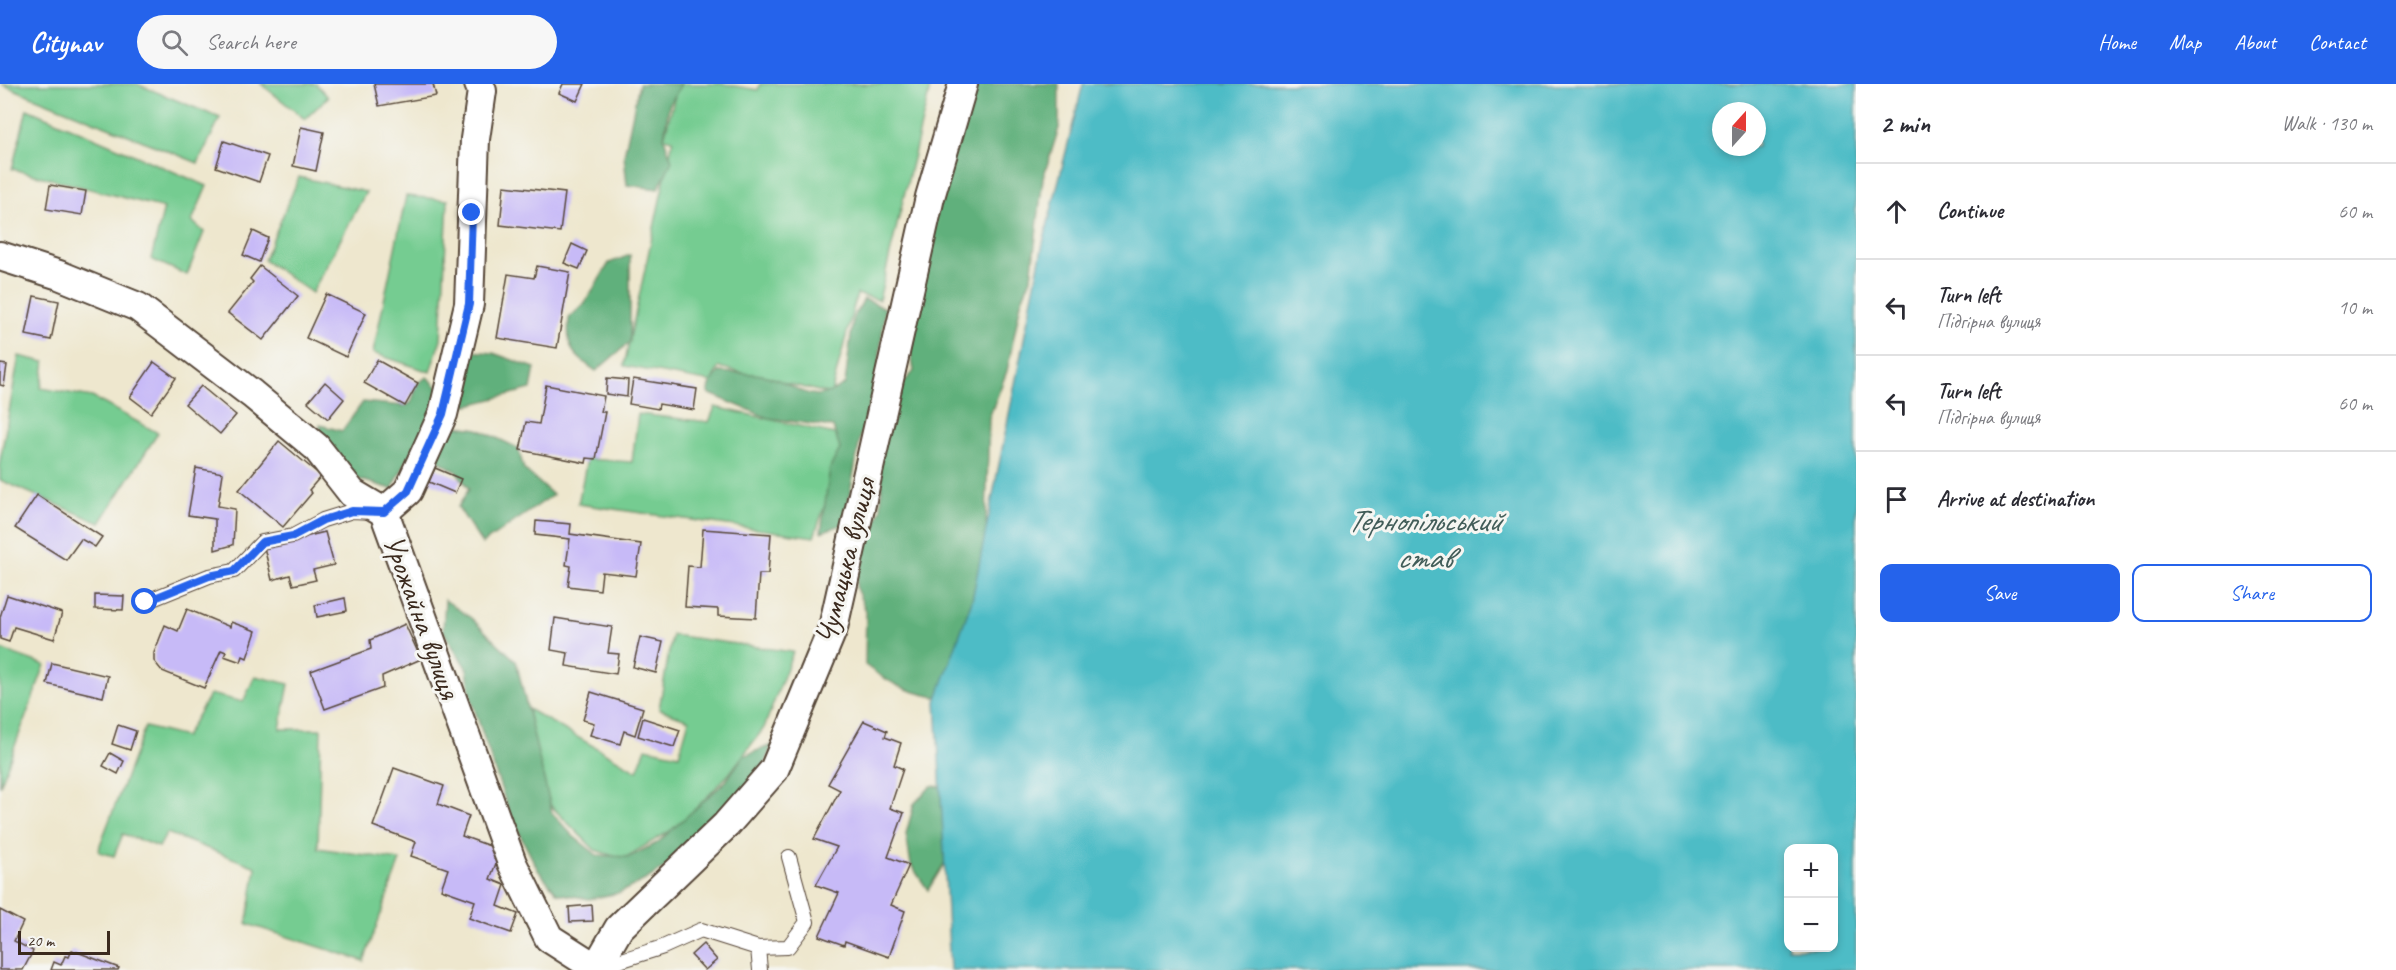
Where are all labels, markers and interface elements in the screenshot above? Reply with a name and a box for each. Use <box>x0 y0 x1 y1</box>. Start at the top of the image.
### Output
search box <box>137 15 557 69</box>
text: Citynav <box>30 25 101 60</box>
icon: search <box>158 26 191 59</box>
text: Search here <box>206 28 296 56</box>
text: Home <box>2098 29 2136 55</box>
text: Map <box>2169 29 2201 55</box>
text: About <box>2234 29 2276 55</box>
text: Contact <box>2309 29 2366 55</box>
north arrow <box>1712 102 1766 156</box>
text: 2 min <box>1880 107 1930 140</box>
text: Walk · 130 m <box>2282 111 2372 136</box>
icon: ahead <box>1880 195 1913 228</box>
text: Continue <box>1937 197 2003 225</box>
route end <box>458 199 484 225</box>
text: 60 m <box>2338 199 2372 224</box>
text: Turn left <box>1937 281 2001 309</box>
icon: left <box>1880 291 1913 324</box>
text: 10 m <box>2338 295 2372 320</box>
text: Підгірна вулиця <box>1937 309 2040 334</box>
text: Turn left <box>1937 377 2001 405</box>
icon: left <box>1880 387 1913 420</box>
text: 60 m <box>2338 391 2372 416</box>
text: Підгірна вулиця <box>1937 405 2040 430</box>
street label: Чумацька вулиця <box>806 472 885 648</box>
icon: arrive <box>1880 483 1913 516</box>
text: Arrive at destination <box>1937 485 2094 513</box>
water label: Тернопільський став <box>1347 500 1508 578</box>
street label: Урожайна вулиця <box>375 530 470 705</box>
button: Save <box>1880 564 2120 622</box>
button: Share <box>2132 564 2372 622</box>
route start <box>131 588 157 614</box>
map controls <box>1784 844 1838 952</box>
button: + <box>1784 844 1838 898</box>
button: − <box>1784 898 1838 952</box>
scale bar <box>18 928 110 956</box>
text: 20 m <box>27 931 54 951</box>

